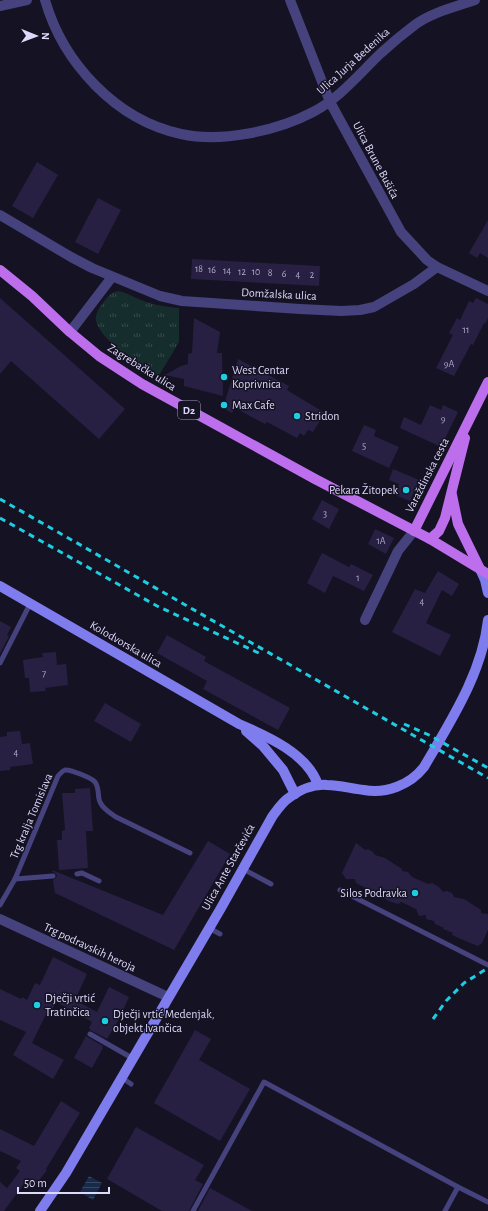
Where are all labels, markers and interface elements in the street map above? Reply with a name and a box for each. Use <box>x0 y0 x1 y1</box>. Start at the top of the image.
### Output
north arrow <box>16 16 56 56</box>
street label: Ulica Jurja Bedenika <box>314 25 393 97</box>
text: N <box>40 32 51 40</box>
street label: Ulica Brune Bušića <box>351 120 402 201</box>
house number: 18 <box>195 264 203 274</box>
house number: 16 <box>208 265 216 275</box>
house number: 14 <box>223 266 231 276</box>
house number: 12 <box>238 267 246 277</box>
house number: 10 <box>252 267 260 277</box>
house number: 8 <box>268 268 273 278</box>
house number: 6 <box>282 269 287 279</box>
house number: 4 <box>296 270 301 280</box>
house number: 2 <box>310 270 315 280</box>
street label: Domžalska ulica <box>241 286 318 302</box>
house number: 11 <box>463 325 469 335</box>
street label: Zagrebačka ulica <box>106 341 179 393</box>
house number: 9A <box>444 359 454 369</box>
place label: West Centar Koprivnica <box>232 364 289 390</box>
marker: West Centar Koprivnica <box>219 372 229 382</box>
place label: Max Cafe <box>232 399 275 411</box>
marker: Max Cafe <box>219 400 229 410</box>
road number: D2 <box>178 401 200 419</box>
place label: Stridon <box>305 410 339 422</box>
marker: Stridon <box>292 411 302 421</box>
house number: 9 <box>441 414 446 424</box>
street label: Varaždinska cesta <box>403 435 451 514</box>
house number: 5 <box>362 441 366 451</box>
place label: Pekara Žitopek <box>329 483 399 496</box>
marker: Pekara Žitopek <box>401 485 411 495</box>
house number: 3 <box>323 509 327 519</box>
house number: 1A <box>376 536 386 546</box>
house number: 1 <box>356 573 360 583</box>
house number: 4 <box>420 597 425 607</box>
street label: Kolodvorska ulica <box>88 619 164 670</box>
house number: 7 <box>42 669 46 679</box>
house number: 4 <box>14 748 19 758</box>
street label: Trg kralja Tomislava <box>8 771 56 861</box>
street label: Ulica Ante Starčevića <box>199 821 257 912</box>
place label: Silos Podravka <box>340 887 407 899</box>
marker: Silos Podravka <box>410 888 420 898</box>
street label: Trg podravskih heroja <box>41 920 139 975</box>
place label: Dječji vrtić Tratinčica <box>45 992 95 1018</box>
marker: Dječji vrtić Tratinčica <box>32 1000 42 1010</box>
place label: Dječji vrtić Medenjak, objekt Ivančica <box>113 1008 215 1035</box>
marker: Dječji vrtić Medenjak, objekt Ivančica <box>100 1016 110 1026</box>
scale bar <box>18 1169 109 1195</box>
text: 50 m <box>24 1177 47 1189</box>

